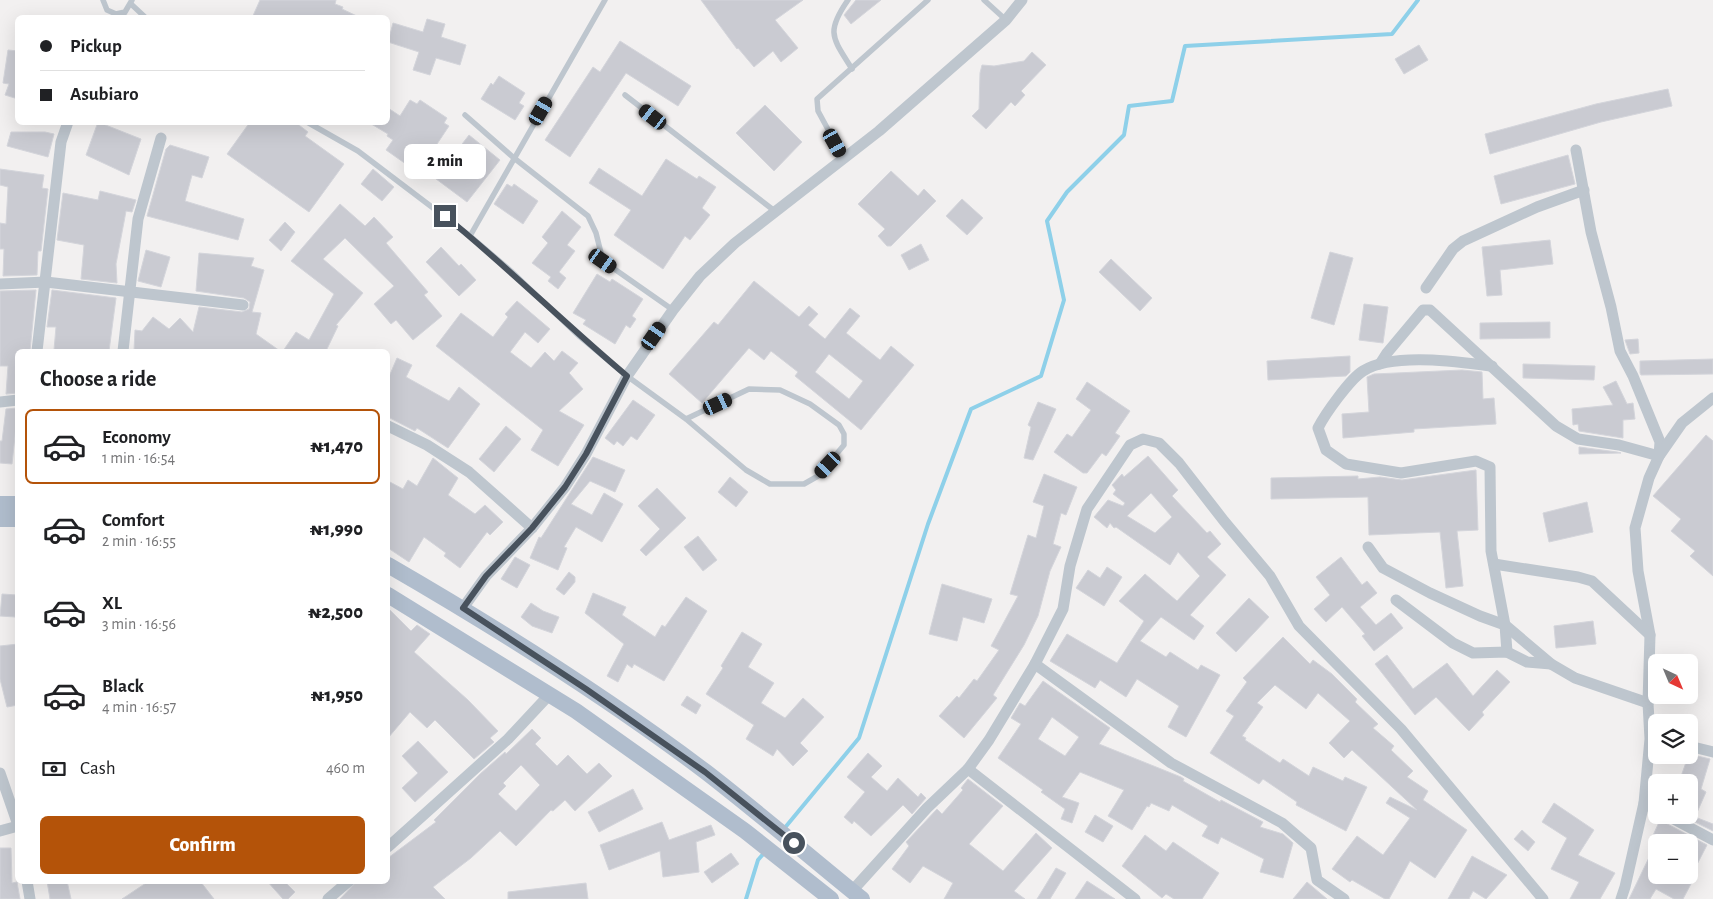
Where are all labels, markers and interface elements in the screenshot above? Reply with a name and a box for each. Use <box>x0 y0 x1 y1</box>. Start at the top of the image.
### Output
text: Pickup <box>70 37 122 56</box>
text: Asubiaro <box>70 85 139 104</box>
car <box>527 94 554 128</box>
car <box>636 102 669 132</box>
car <box>821 126 848 160</box>
callout: 2 min <box>404 144 486 178</box>
text: 2 min <box>427 153 463 169</box>
route end <box>434 205 456 227</box>
car <box>586 246 619 276</box>
car <box>639 319 668 353</box>
text: Choose a ride <box>40 368 156 390</box>
car <box>701 391 734 417</box>
icon: car <box>42 424 87 469</box>
text: Economy <box>102 428 171 447</box>
text: ₦1,470 <box>310 437 363 456</box>
car <box>812 449 843 481</box>
text: 1 min · 16:54 <box>102 450 175 466</box>
icon: car <box>42 507 87 552</box>
text: Comfort <box>102 511 164 530</box>
text: ₦1,990 <box>310 520 363 539</box>
text: 2 min · 16:55 <box>102 533 176 549</box>
icon: car <box>42 590 87 635</box>
text: XL <box>102 594 122 613</box>
text: ₦2,500 <box>308 603 363 622</box>
text: 3 min · 16:56 <box>102 616 176 632</box>
north arrow <box>1648 654 1698 704</box>
map controls <box>1648 654 1698 884</box>
icon: car <box>42 673 87 718</box>
text: Black <box>102 677 144 696</box>
text: ₦1,950 <box>311 686 363 705</box>
text: 4 min · 16:57 <box>102 699 176 715</box>
button: layers <box>1648 714 1698 764</box>
icon: cash <box>40 755 68 783</box>
text: Cash <box>80 759 116 778</box>
text: 460 m <box>326 760 365 776</box>
button: + <box>1648 774 1698 824</box>
button: Confirm <box>40 816 365 874</box>
route start <box>783 832 805 854</box>
button: − <box>1648 834 1698 884</box>

